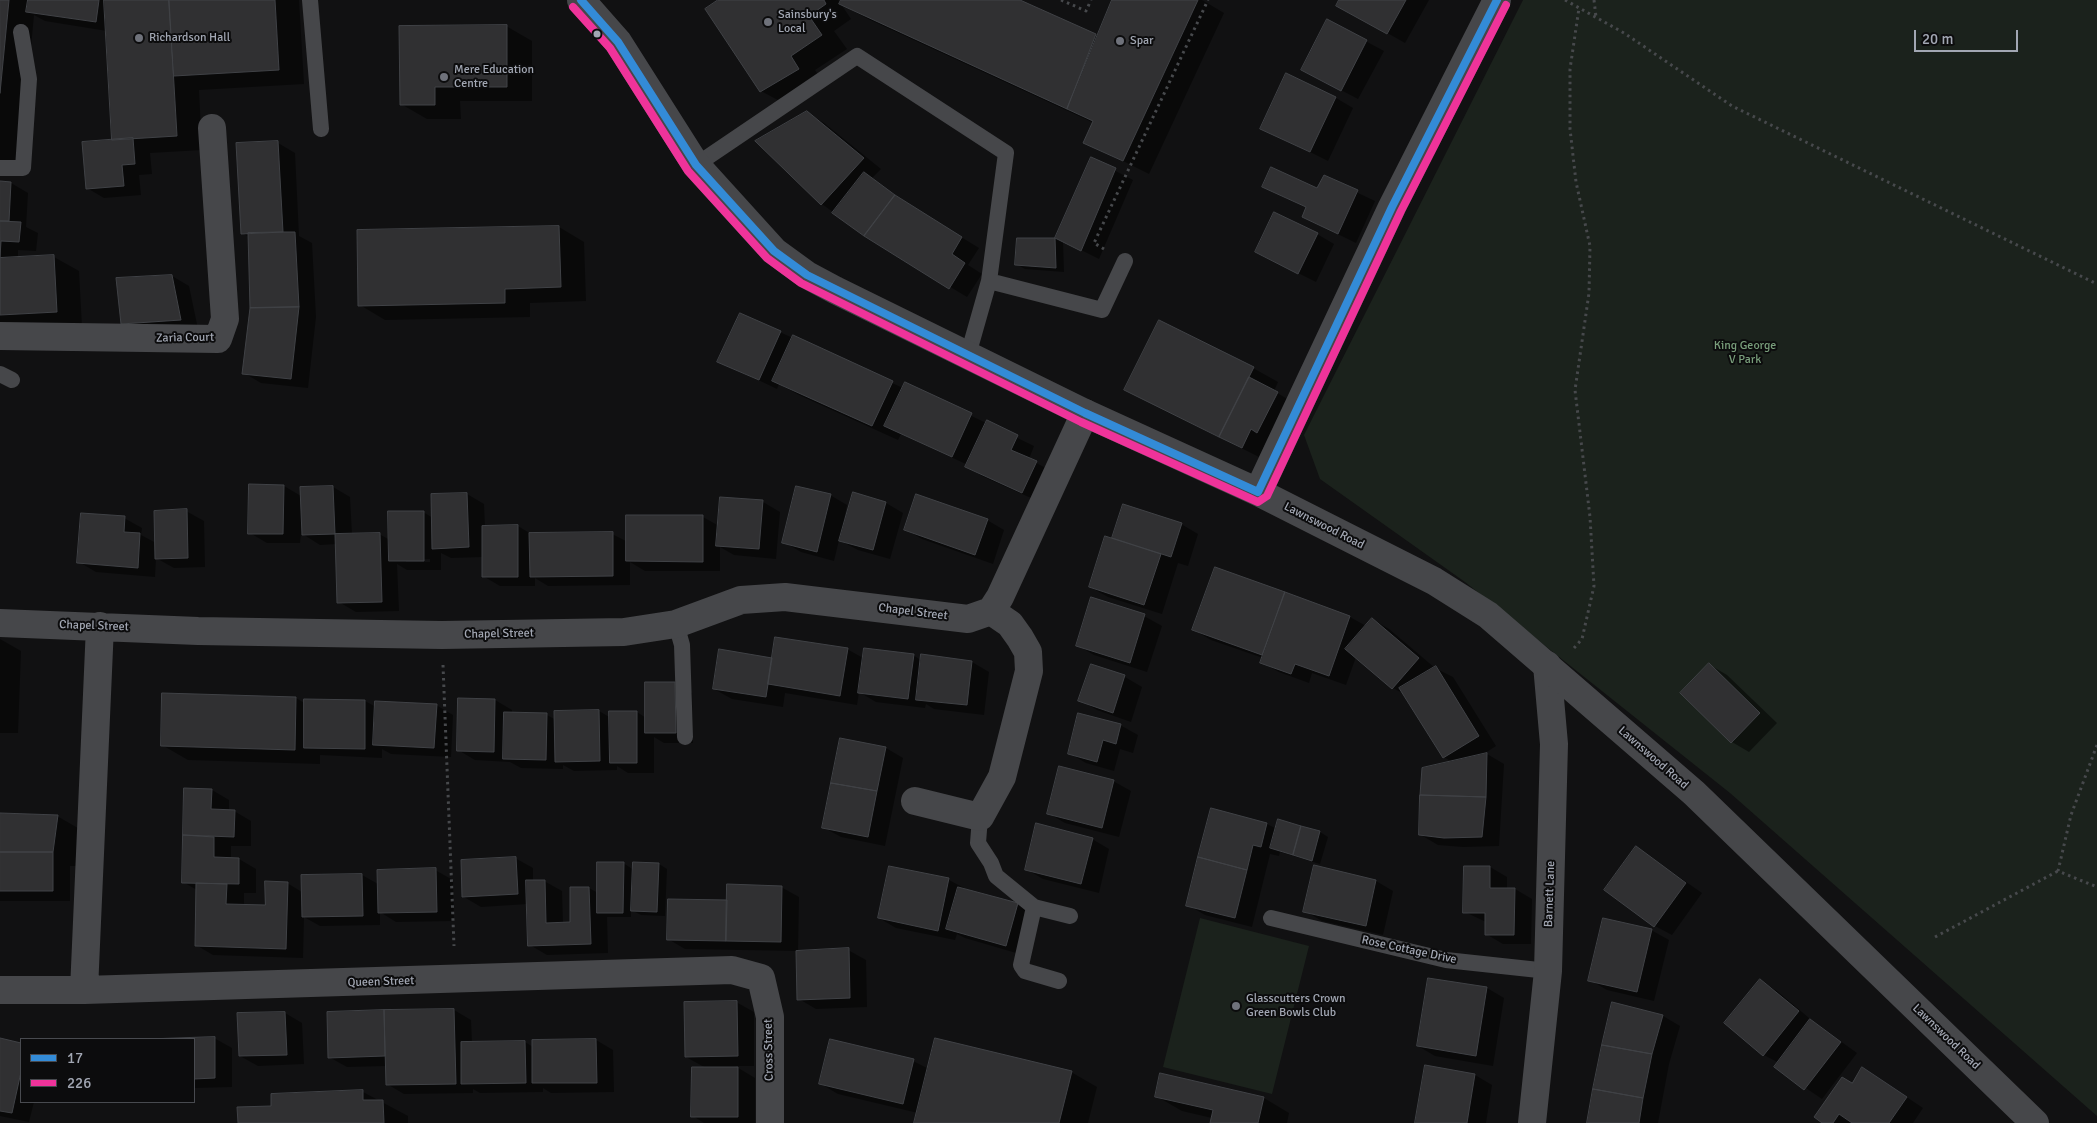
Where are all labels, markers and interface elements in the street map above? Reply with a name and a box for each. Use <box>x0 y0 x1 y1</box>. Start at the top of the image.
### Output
place label: Sainsbury's Local <box>778 8 837 36</box>
marker: Sainsbury's Local <box>762 16 774 28</box>
scale bar <box>1917 20 2021 52</box>
unlabelled marker <box>592 29 602 39</box>
text: 20 m <box>1922 30 1953 48</box>
place label: Richardson Hall <box>149 31 230 45</box>
marker: Richardson Hall <box>133 32 145 44</box>
place label: Spar <box>1130 34 1154 48</box>
marker: Spar <box>1114 35 1126 47</box>
place label: Mere Education Centre <box>454 63 534 91</box>
marker: Mere Education Centre <box>438 71 450 83</box>
street label: Zaria Court <box>156 330 214 346</box>
park label: King George V Park <box>1714 339 1776 367</box>
street label: Lawnswood Road <box>1281 500 1367 552</box>
street label: Chapel Street <box>878 601 948 623</box>
street label: Chapel Street <box>59 618 129 634</box>
street label: Chapel Street <box>464 626 534 642</box>
street label: Lawnswood Road <box>1615 724 1691 792</box>
street label: Barnett Lane <box>1542 861 1558 927</box>
street label: Rose Cottage Drive <box>1360 933 1458 967</box>
street label: Queen Street <box>347 974 415 990</box>
place label: Glasscutters Crown Green Bowls Club <box>1246 992 1345 1020</box>
marker: Glasscutters Crown Green Bowls Club <box>1230 1000 1242 1012</box>
street label: Lawnswood Road <box>1909 1001 1983 1073</box>
street label: Cross Street <box>761 1019 777 1081</box>
legend <box>20 1038 195 1103</box>
text: 17 <box>67 1049 83 1067</box>
text: 226 <box>67 1074 91 1092</box>

